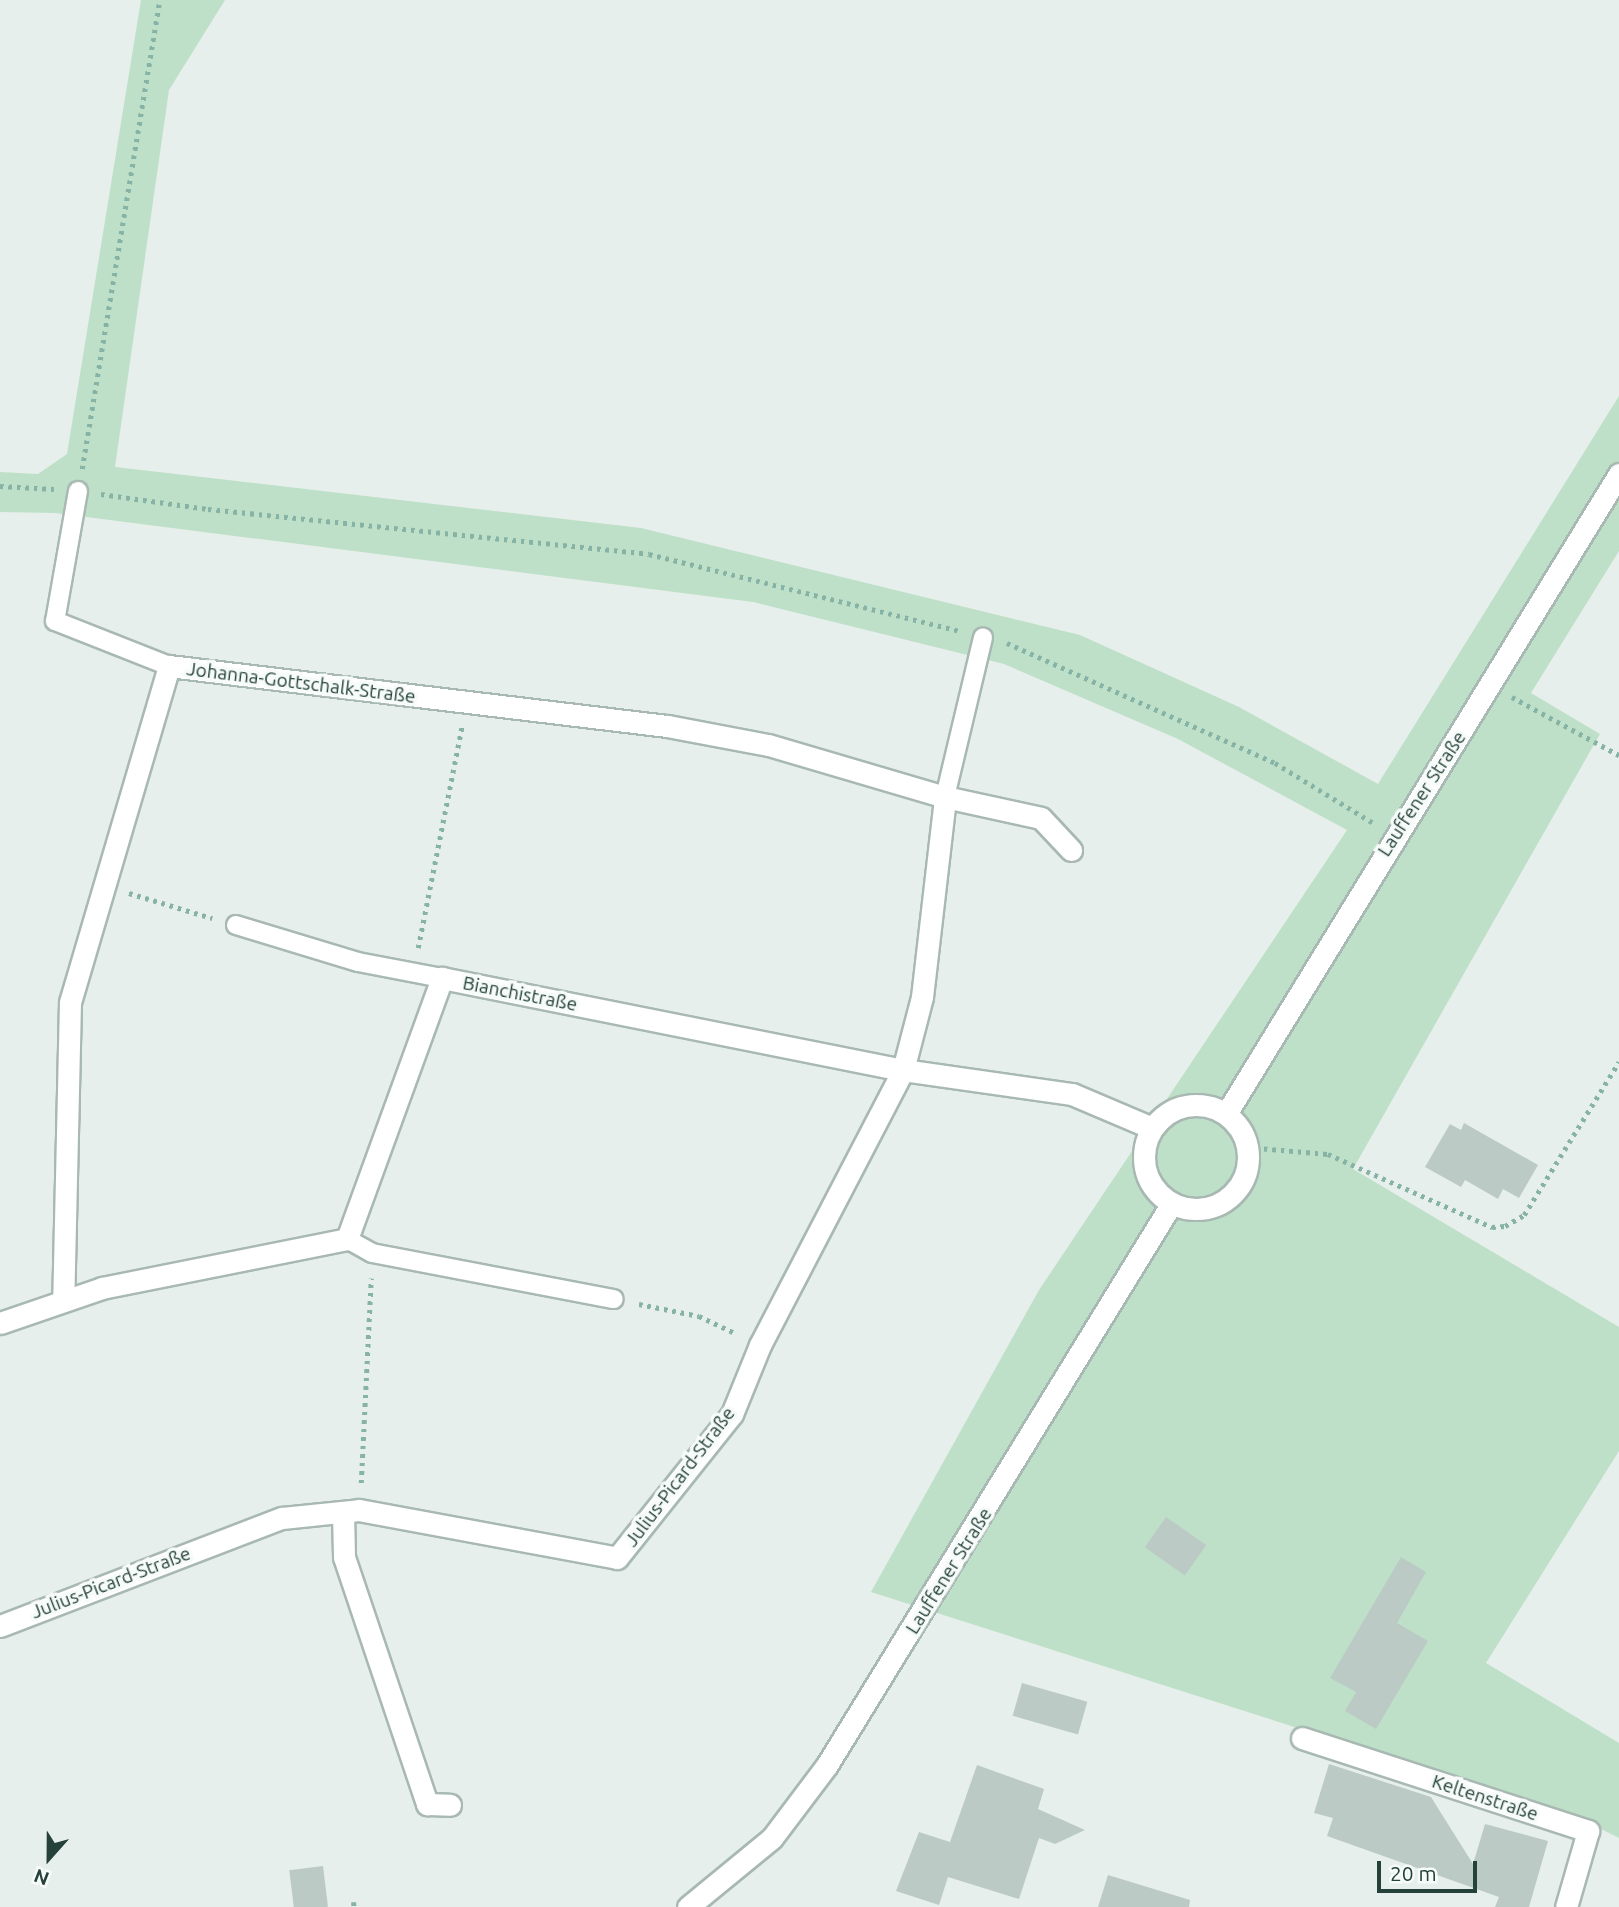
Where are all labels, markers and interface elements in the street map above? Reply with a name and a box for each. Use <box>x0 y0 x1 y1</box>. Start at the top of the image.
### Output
street label: Johanna-Gottschalk-Straße <box>185 658 417 708</box>
street label: Lauffener Straße <box>1373 727 1471 861</box>
street label: Bianchistraße <box>461 972 579 1016</box>
street label: Julius-Picard-Straße <box>620 1403 740 1551</box>
street label: Lauffener Straße <box>901 1504 997 1638</box>
street label: Julius-Picard-Straße <box>28 1542 194 1624</box>
street label: Keltenstraße <box>1429 1770 1541 1826</box>
north arrow <box>14 1823 84 1893</box>
scale bar <box>1381 1848 1481 1892</box>
text: 20 m <box>1390 1861 1437 1885</box>
text: N <box>31 1865 52 1890</box>

